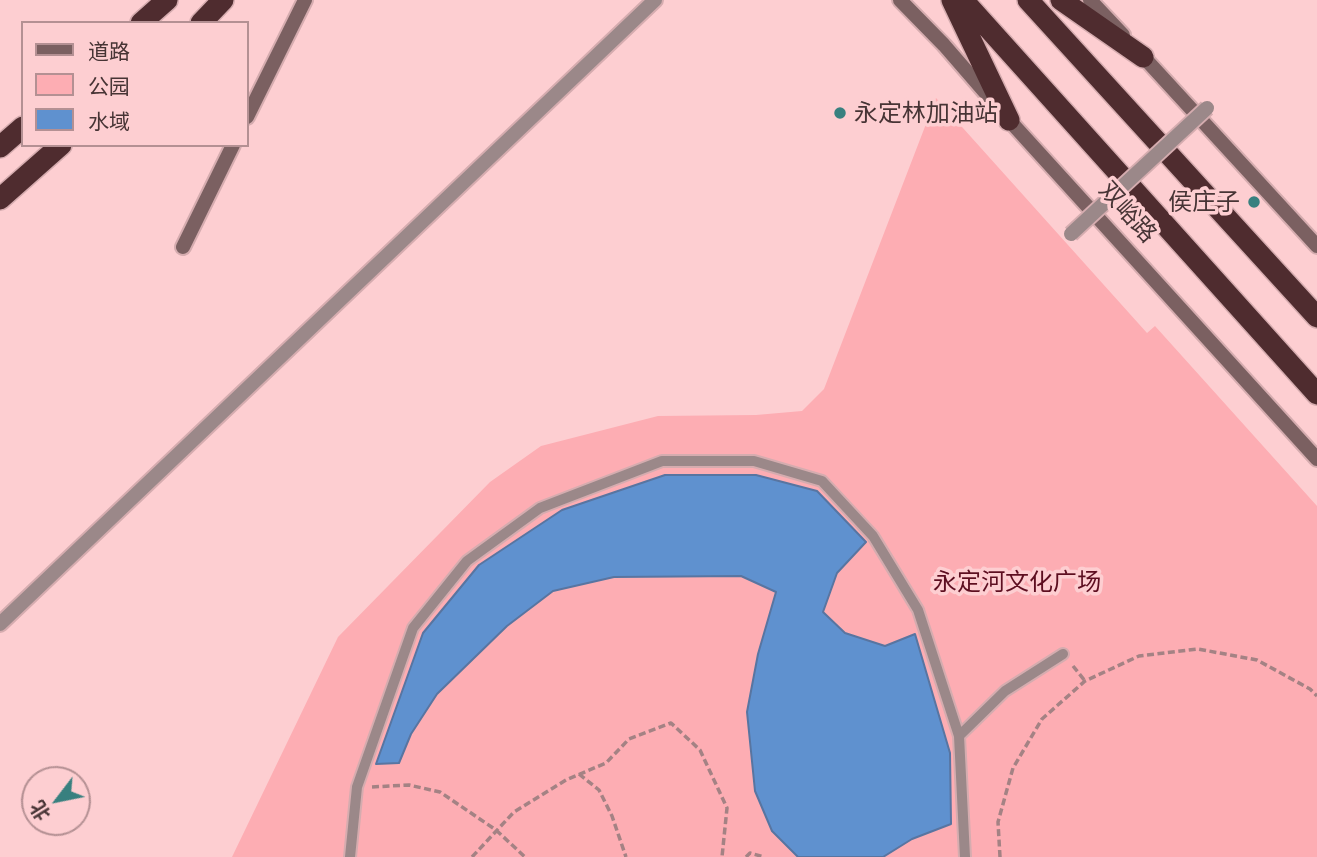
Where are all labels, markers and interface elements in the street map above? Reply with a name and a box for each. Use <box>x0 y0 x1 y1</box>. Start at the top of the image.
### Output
legend <box>21 21 248 147</box>
text: 道路 <box>88 38 130 63</box>
text: 公园 <box>88 73 130 98</box>
place label: 永定林加油站 <box>854 99 998 127</box>
marker: 永定林加油站 <box>832 105 848 121</box>
text: 水域 <box>88 108 130 133</box>
street label: 双峪路 <box>1093 176 1163 248</box>
place label: 侯庄子 <box>1168 188 1240 216</box>
marker: 侯庄子 <box>1246 194 1262 210</box>
park label: 永定河文化广场 <box>933 568 1101 596</box>
north arrow <box>21 766 91 836</box>
text: 北 <box>25 797 54 825</box>

